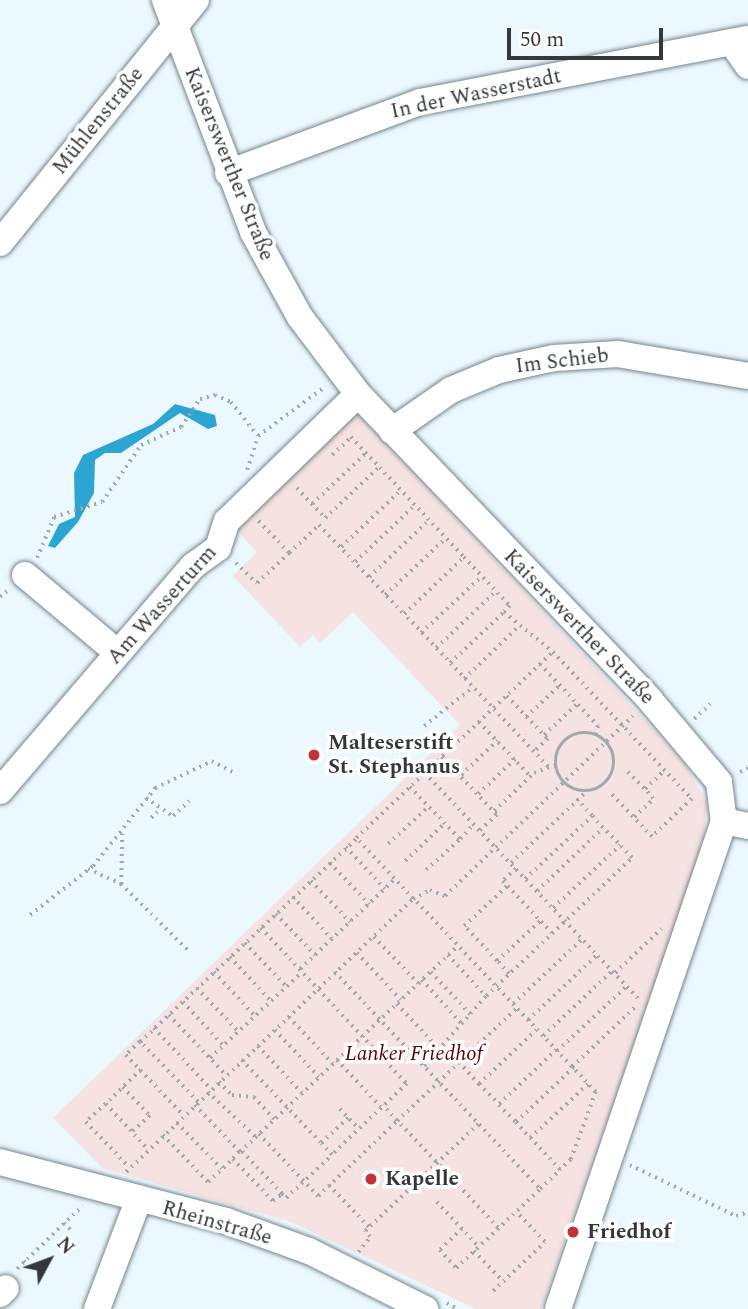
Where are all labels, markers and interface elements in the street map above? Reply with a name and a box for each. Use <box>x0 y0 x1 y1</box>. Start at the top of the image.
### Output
scale bar <box>510 14 666 58</box>
text: 50 m <box>520 24 564 56</box>
street label: Mühlenstraße <box>47 62 149 180</box>
street label: Kaiserswerther Straße <box>179 64 279 264</box>
street label: In der Wasserstadt <box>388 64 564 124</box>
street label: Im Schieb <box>514 343 610 379</box>
street label: Am Wasserturm <box>102 540 222 670</box>
street label: Kaiserswerther Straße <box>498 544 660 710</box>
place label: Malteserstift St. Stephanus <box>328 730 460 780</box>
marker: Malteserstift St. Stephanus <box>306 747 322 763</box>
park label: Lanker Friedhof <box>345 1041 483 1067</box>
place label: Kapelle <box>385 1166 459 1192</box>
marker: Kapelle <box>363 1171 379 1187</box>
street label: Rheinstraße <box>159 1195 275 1251</box>
place label: Friedhof <box>587 1219 671 1245</box>
marker: Friedhof <box>565 1224 581 1240</box>
north arrow <box>14 1225 84 1295</box>
text: N <box>49 1231 81 1261</box>

